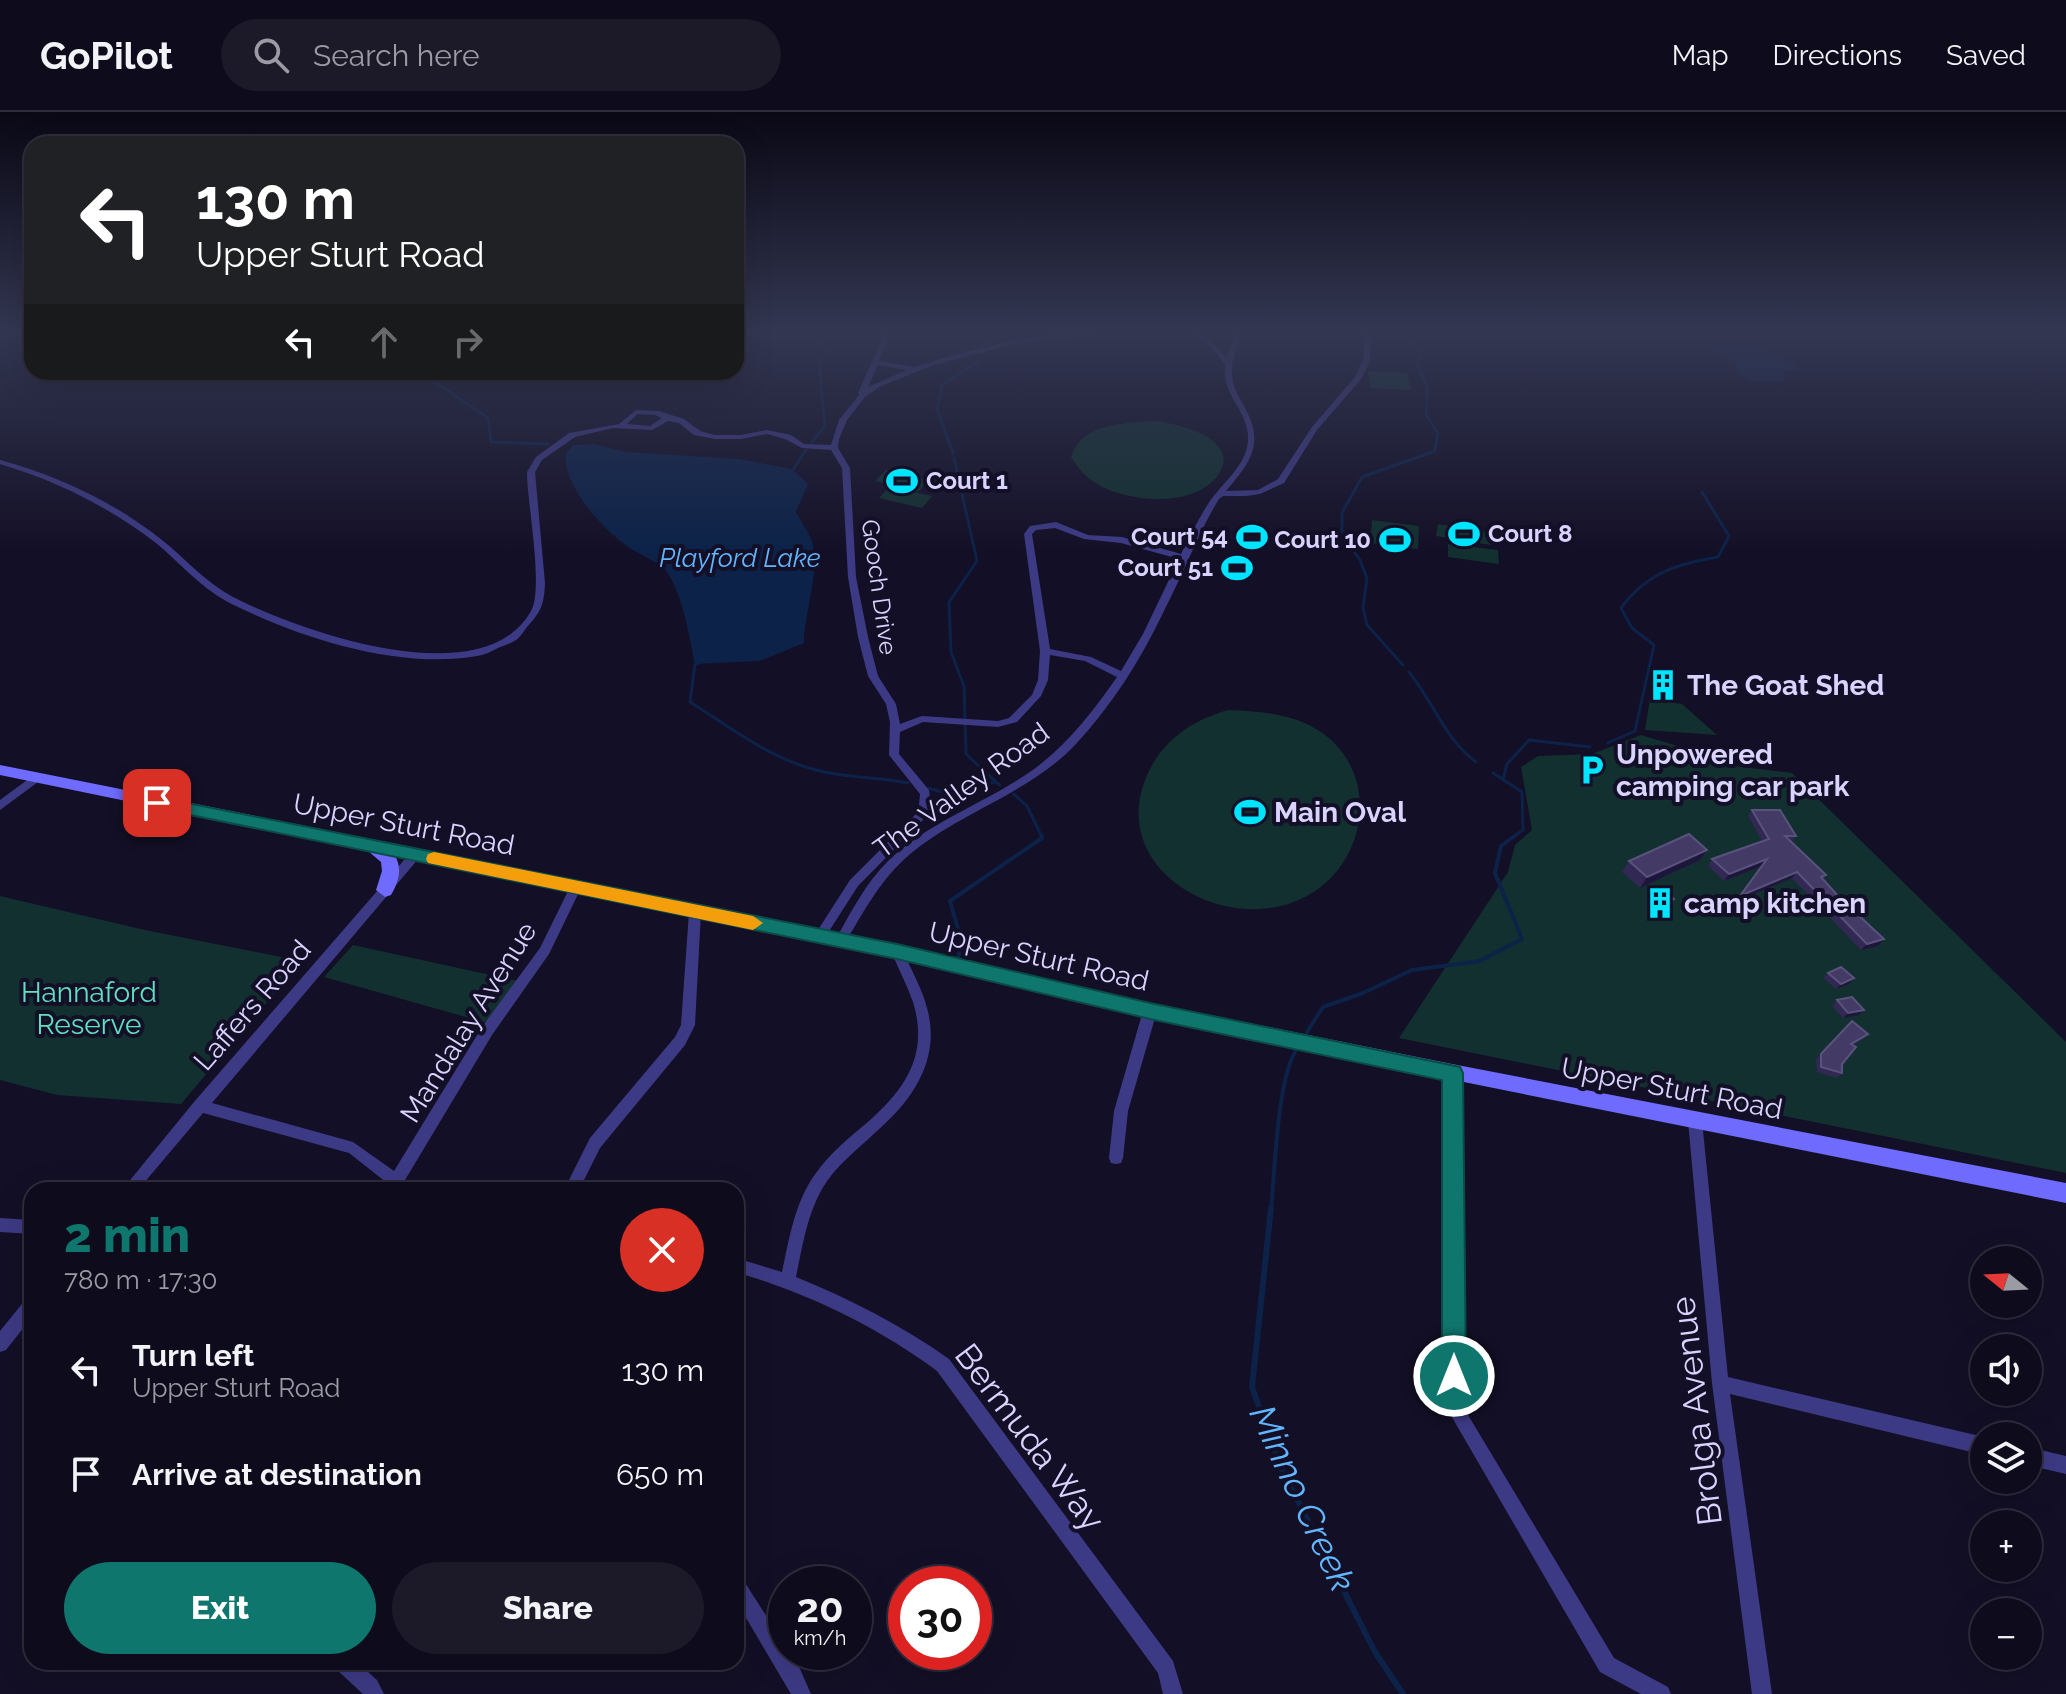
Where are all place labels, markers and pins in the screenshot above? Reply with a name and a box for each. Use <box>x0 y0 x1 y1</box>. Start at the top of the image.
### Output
sports icon: Court 1 <box>885 464 919 498</box>
place label: Court 1 <box>926 466 1008 495</box>
sports icon: Court 8 <box>1447 517 1481 551</box>
place label: Court 8 <box>1488 519 1573 548</box>
sports icon: Court 54 <box>1235 520 1269 554</box>
place label: Court 54 <box>1131 522 1228 551</box>
sports icon: Court 10 <box>1378 523 1412 557</box>
place label: Court 10 <box>1274 525 1371 554</box>
sports icon: Court 51 <box>1220 551 1254 585</box>
place label: Court 51 <box>1118 553 1213 582</box>
building icon: The Goat Shed <box>1646 668 1680 702</box>
place label: The Goat Shed <box>1687 669 1884 702</box>
place label: Unpowered camping car park <box>1616 738 1850 803</box>
parking icon: Unpowered camping car park <box>1575 753 1609 787</box>
pin <box>123 769 191 837</box>
sports icon: Main Oval <box>1233 795 1267 829</box>
place label: Main Oval <box>1274 796 1406 829</box>
building icon: camp kitchen <box>1643 886 1677 920</box>
place label: camp kitchen <box>1684 887 1866 920</box>

